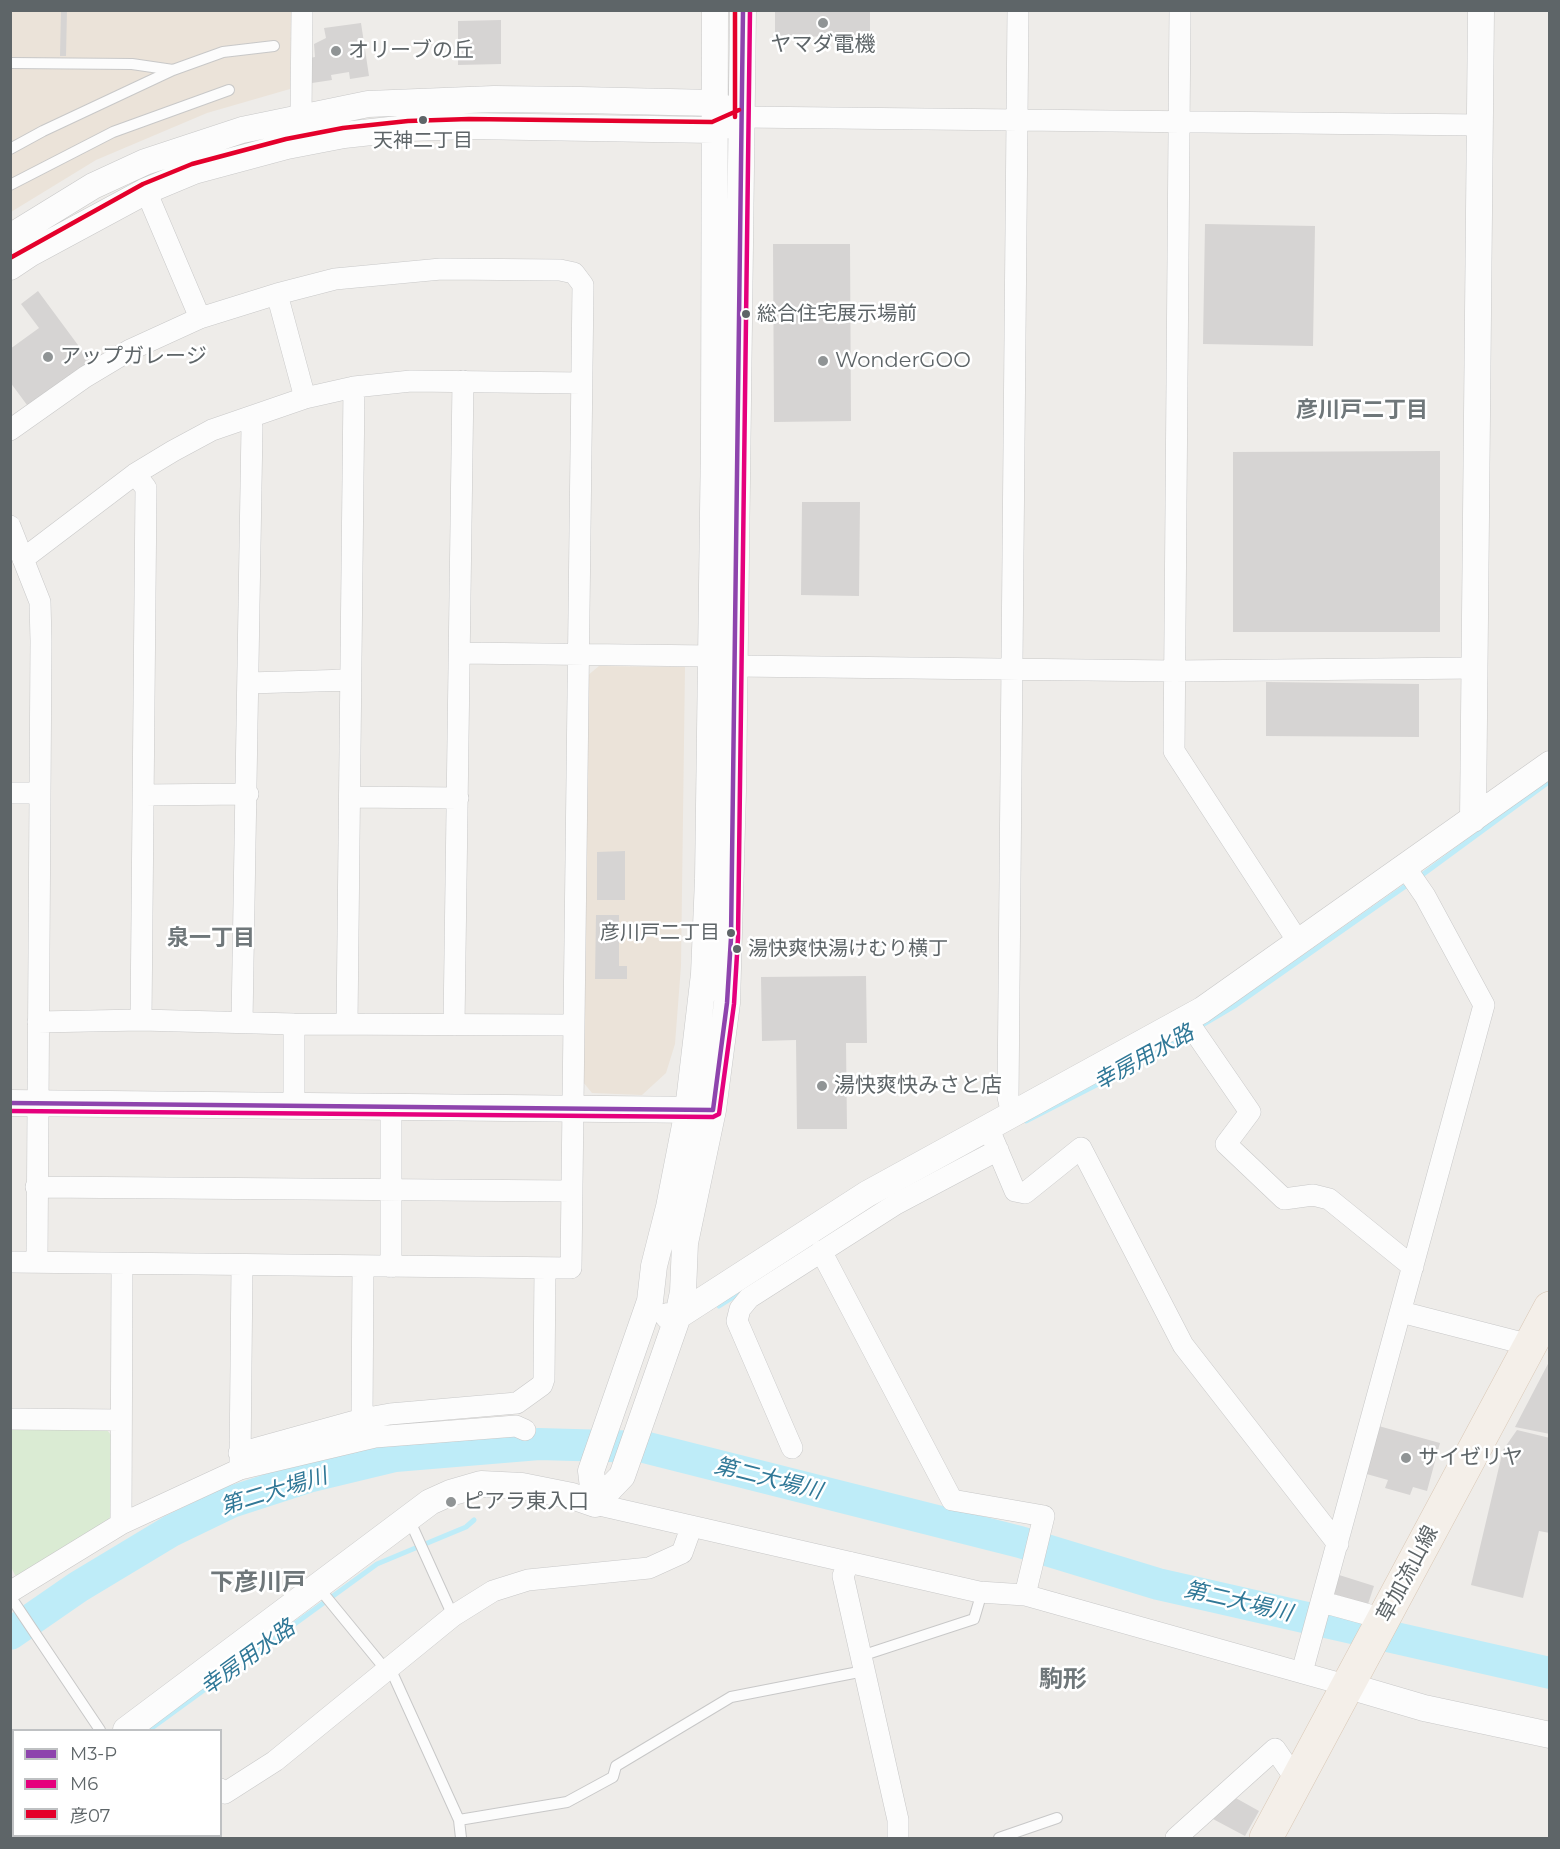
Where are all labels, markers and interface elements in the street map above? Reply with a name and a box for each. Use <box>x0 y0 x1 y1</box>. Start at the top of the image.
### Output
marker: ヤマダ電機 <box>816 16 830 30</box>
place label: ヤマダ電機 <box>771 32 875 58</box>
place label: オリーブの丘 <box>348 38 474 64</box>
marker: オリーブの丘 <box>329 44 343 58</box>
marker: 天神二丁目 <box>417 114 429 126</box>
place label: 天神二丁目 <box>373 129 473 153</box>
place label: 総合住宅展示場前 <box>757 302 917 326</box>
marker: 総合住宅展示場前 <box>740 308 752 320</box>
place label: アップガレージ <box>60 344 207 370</box>
place label: WonderGOO <box>835 348 971 374</box>
marker: アップガレージ <box>41 350 55 364</box>
marker: WonderGOO <box>816 354 830 368</box>
district label: 彦川戸二丁目 <box>1296 398 1428 424</box>
place label: 彦川戸二丁目 <box>600 921 720 945</box>
district label: 泉一丁目 <box>167 926 255 952</box>
marker: 彦川戸二丁目 <box>725 927 737 939</box>
place label: 湯快爽快湯けむり横丁 <box>748 937 948 961</box>
marker: 湯快爽快湯けむり横丁 <box>731 943 743 955</box>
water label: 幸房用水路 <box>1089 1020 1199 1096</box>
place label: 湯快爽快みさと店 <box>834 1073 1002 1099</box>
marker: 湯快爽快みさと店 <box>815 1079 829 1093</box>
place label: サイゼリヤ <box>1418 1445 1523 1471</box>
marker: サイゼリヤ <box>1399 1451 1413 1465</box>
water label: 第二大場川 <box>711 1453 825 1505</box>
water label: 第二大場川 <box>218 1463 330 1521</box>
place label: ピアラ東入口 <box>463 1489 589 1515</box>
marker: ピアラ東入口 <box>444 1495 458 1509</box>
street label: 草加流山線 <box>1372 1522 1444 1626</box>
district label: 下彦川戸 <box>210 1569 306 1597</box>
water label: 第二大場川 <box>1181 1577 1295 1627</box>
water label: 幸房用水路 <box>196 1615 300 1701</box>
district label: 駒形 <box>1039 1666 1087 1694</box>
legend <box>12 1729 222 1837</box>
text: M3-P <box>70 1743 117 1765</box>
text: M6 <box>70 1773 98 1795</box>
text: 彦07 <box>70 1805 110 1827</box>

